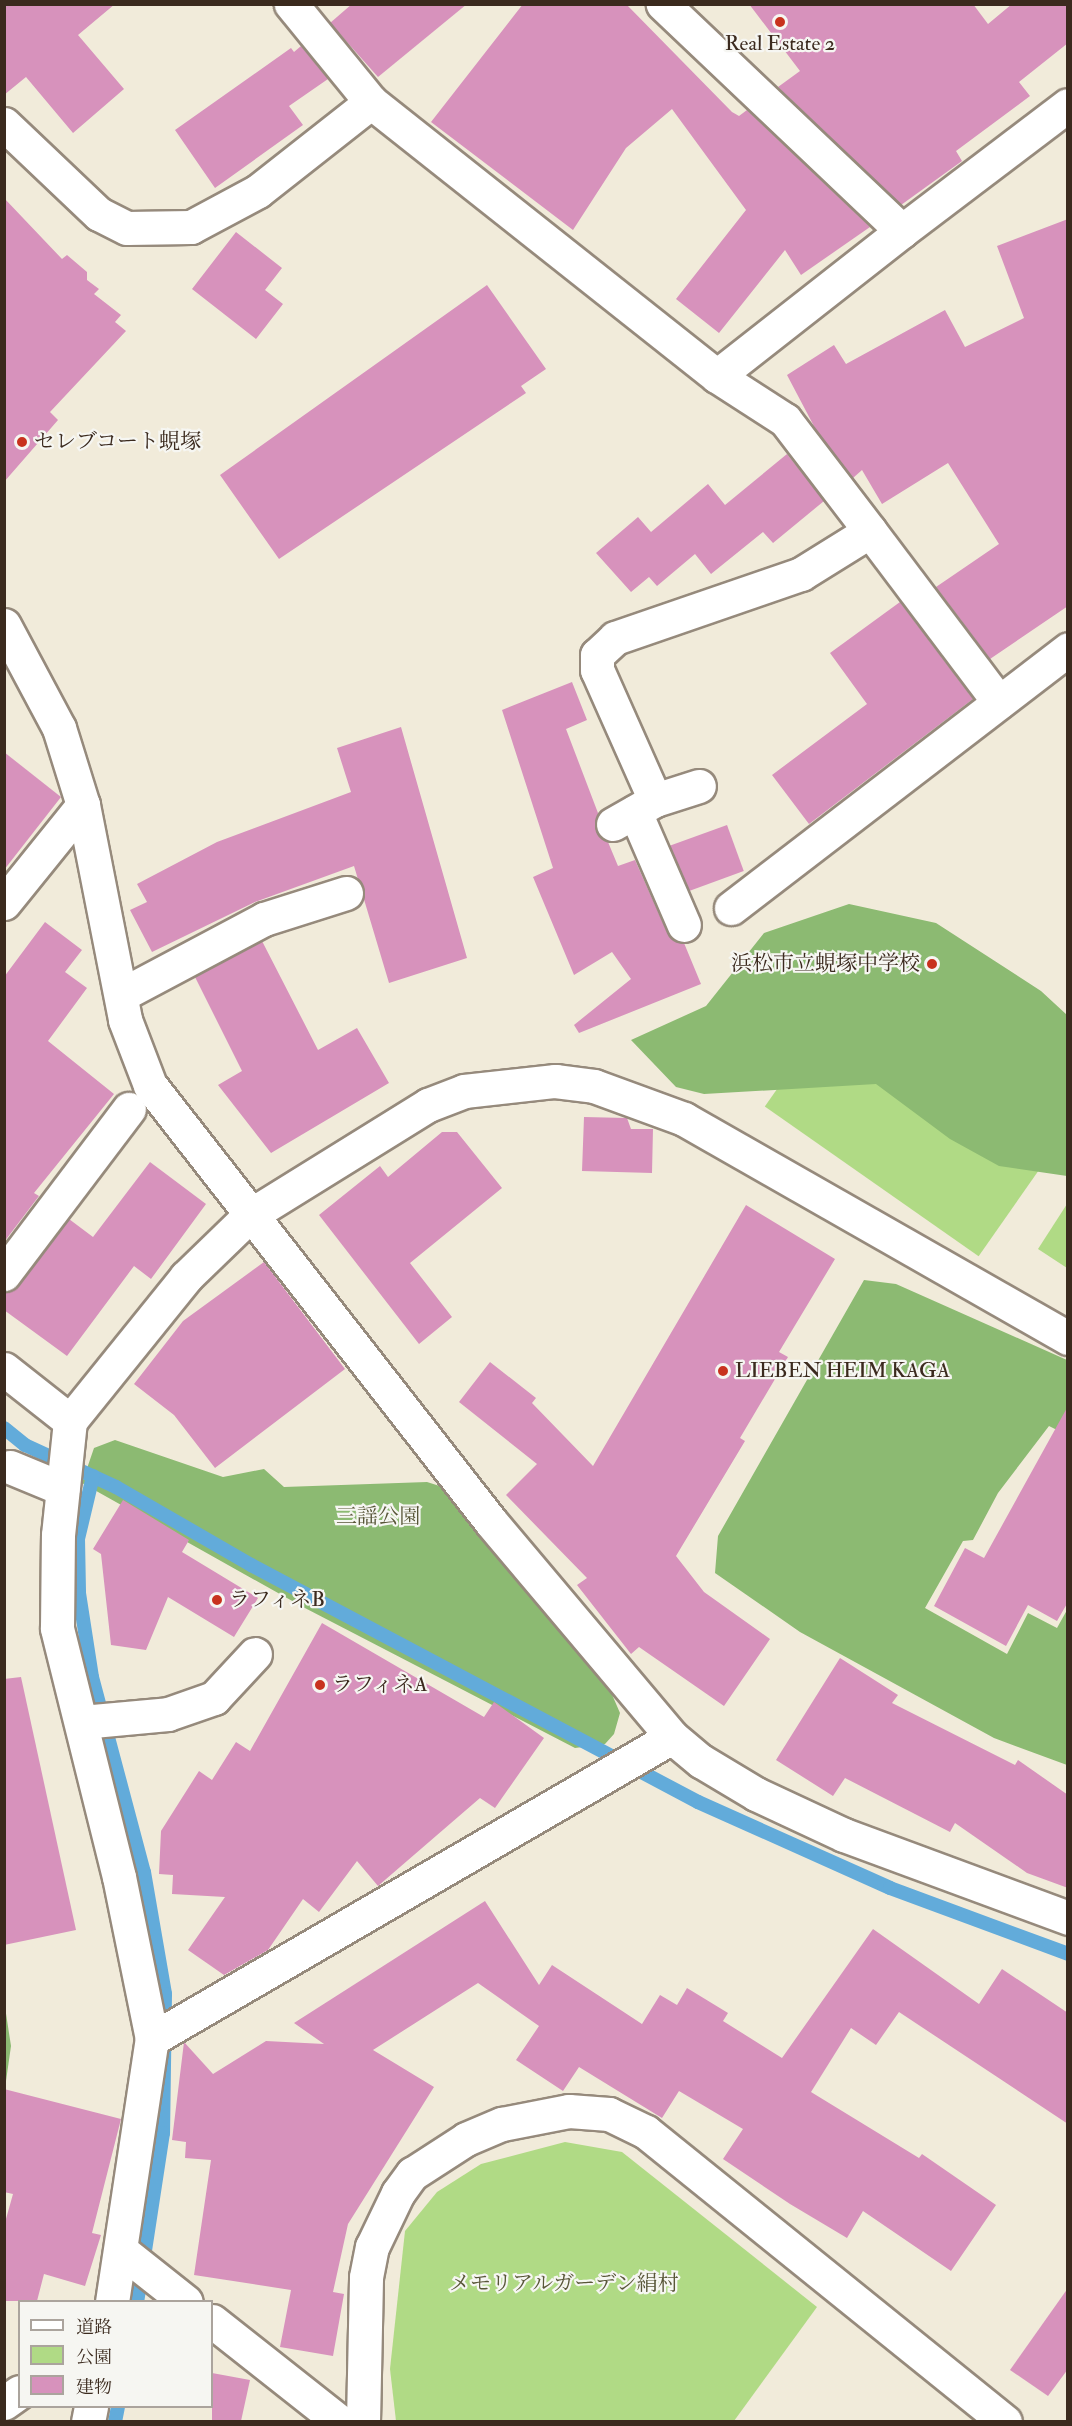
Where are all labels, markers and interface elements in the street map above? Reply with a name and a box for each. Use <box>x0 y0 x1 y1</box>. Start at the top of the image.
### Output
marker: Real Estate 2 <box>773 15 787 29</box>
place label: Real Estate 2 <box>725 31 835 57</box>
place label: セレブコート蜆塚 <box>34 429 202 455</box>
marker: セレブコート蜆塚 <box>15 435 29 449</box>
place label: 浜松市立蜆塚中学校 <box>731 951 920 977</box>
marker: 浜松市立蜆塚中学校 <box>925 957 939 971</box>
place label: LIEBEN HEIM KAGA <box>735 1358 950 1384</box>
marker: LIEBEN HEIM KAGA <box>716 1364 730 1378</box>
park label: 三謡公園 <box>336 1504 420 1530</box>
place label: ラフィネB <box>229 1587 327 1613</box>
marker: ラフィネB <box>210 1593 224 1607</box>
place label: ラフィネA <box>332 1672 429 1698</box>
marker: ラフィネA <box>313 1678 327 1692</box>
park label: メモリアルガーデン絹村 <box>449 2271 679 2297</box>
legend <box>18 2300 213 2408</box>
text: 道路 <box>76 2316 112 2339</box>
text: 公園 <box>76 2346 112 2369</box>
text: 建物 <box>76 2376 112 2399</box>

